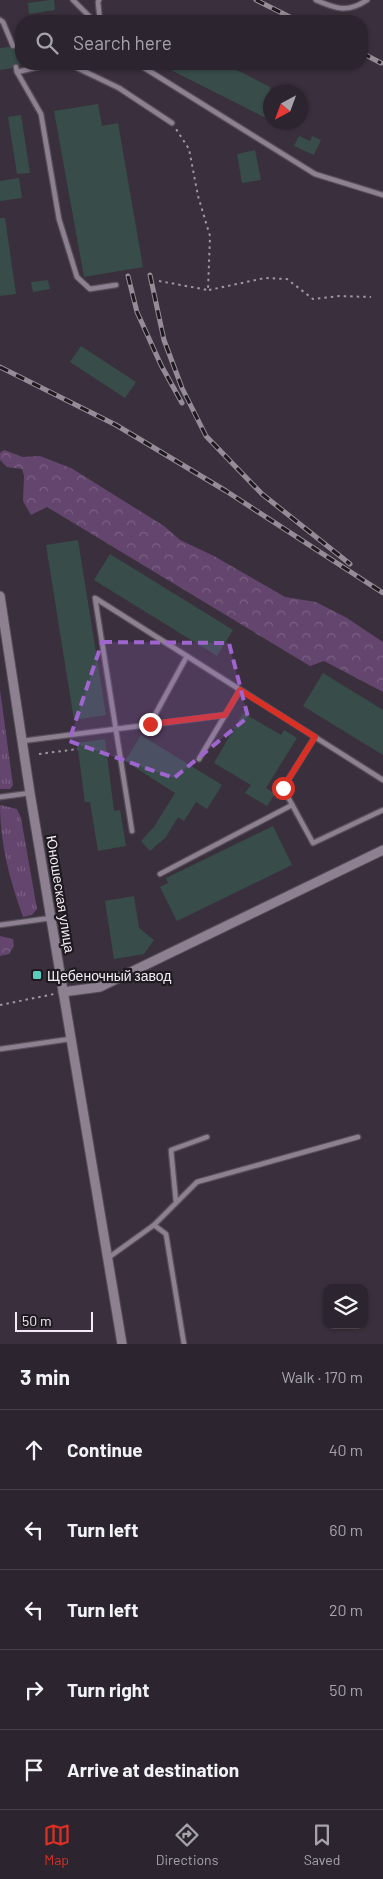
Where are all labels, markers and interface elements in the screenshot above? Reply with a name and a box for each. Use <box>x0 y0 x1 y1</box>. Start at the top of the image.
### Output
search box <box>15 15 368 70</box>
icon: search <box>33 29 61 57</box>
text: Search here <box>73 31 172 54</box>
north arrow <box>263 85 308 130</box>
route end <box>139 713 162 736</box>
route start <box>272 777 295 800</box>
street label: Юношеская улица <box>43 834 79 954</box>
place label: Щебеночный завод <box>47 967 171 984</box>
marker: Щебеночный завод <box>31 969 43 981</box>
map controls <box>323 1284 368 1329</box>
button: layers <box>323 1284 368 1329</box>
scale bar <box>15 1309 92 1332</box>
text: 50 m <box>22 1312 51 1329</box>
text: 3 min <box>20 1364 70 1389</box>
text: Walk · 170 m <box>281 1367 363 1386</box>
icon: ahead <box>20 1436 48 1464</box>
text: Continue <box>67 1438 143 1461</box>
text: 40 m <box>329 1440 363 1459</box>
icon: left <box>20 1516 48 1544</box>
text: Turn left <box>67 1518 138 1541</box>
text: 60 m <box>329 1520 363 1539</box>
icon: left <box>20 1596 48 1624</box>
text: Turn left <box>67 1598 138 1621</box>
text: 20 m <box>329 1600 363 1619</box>
icon: right <box>20 1676 48 1704</box>
text: Turn right <box>67 1678 149 1701</box>
text: 50 m <box>329 1680 363 1699</box>
icon: arrive <box>20 1756 48 1784</box>
text: Arrive at destination <box>67 1758 239 1781</box>
tab: Map <box>43 1821 71 1868</box>
tab: Directions <box>156 1821 218 1868</box>
tab: Saved <box>304 1821 340 1868</box>

